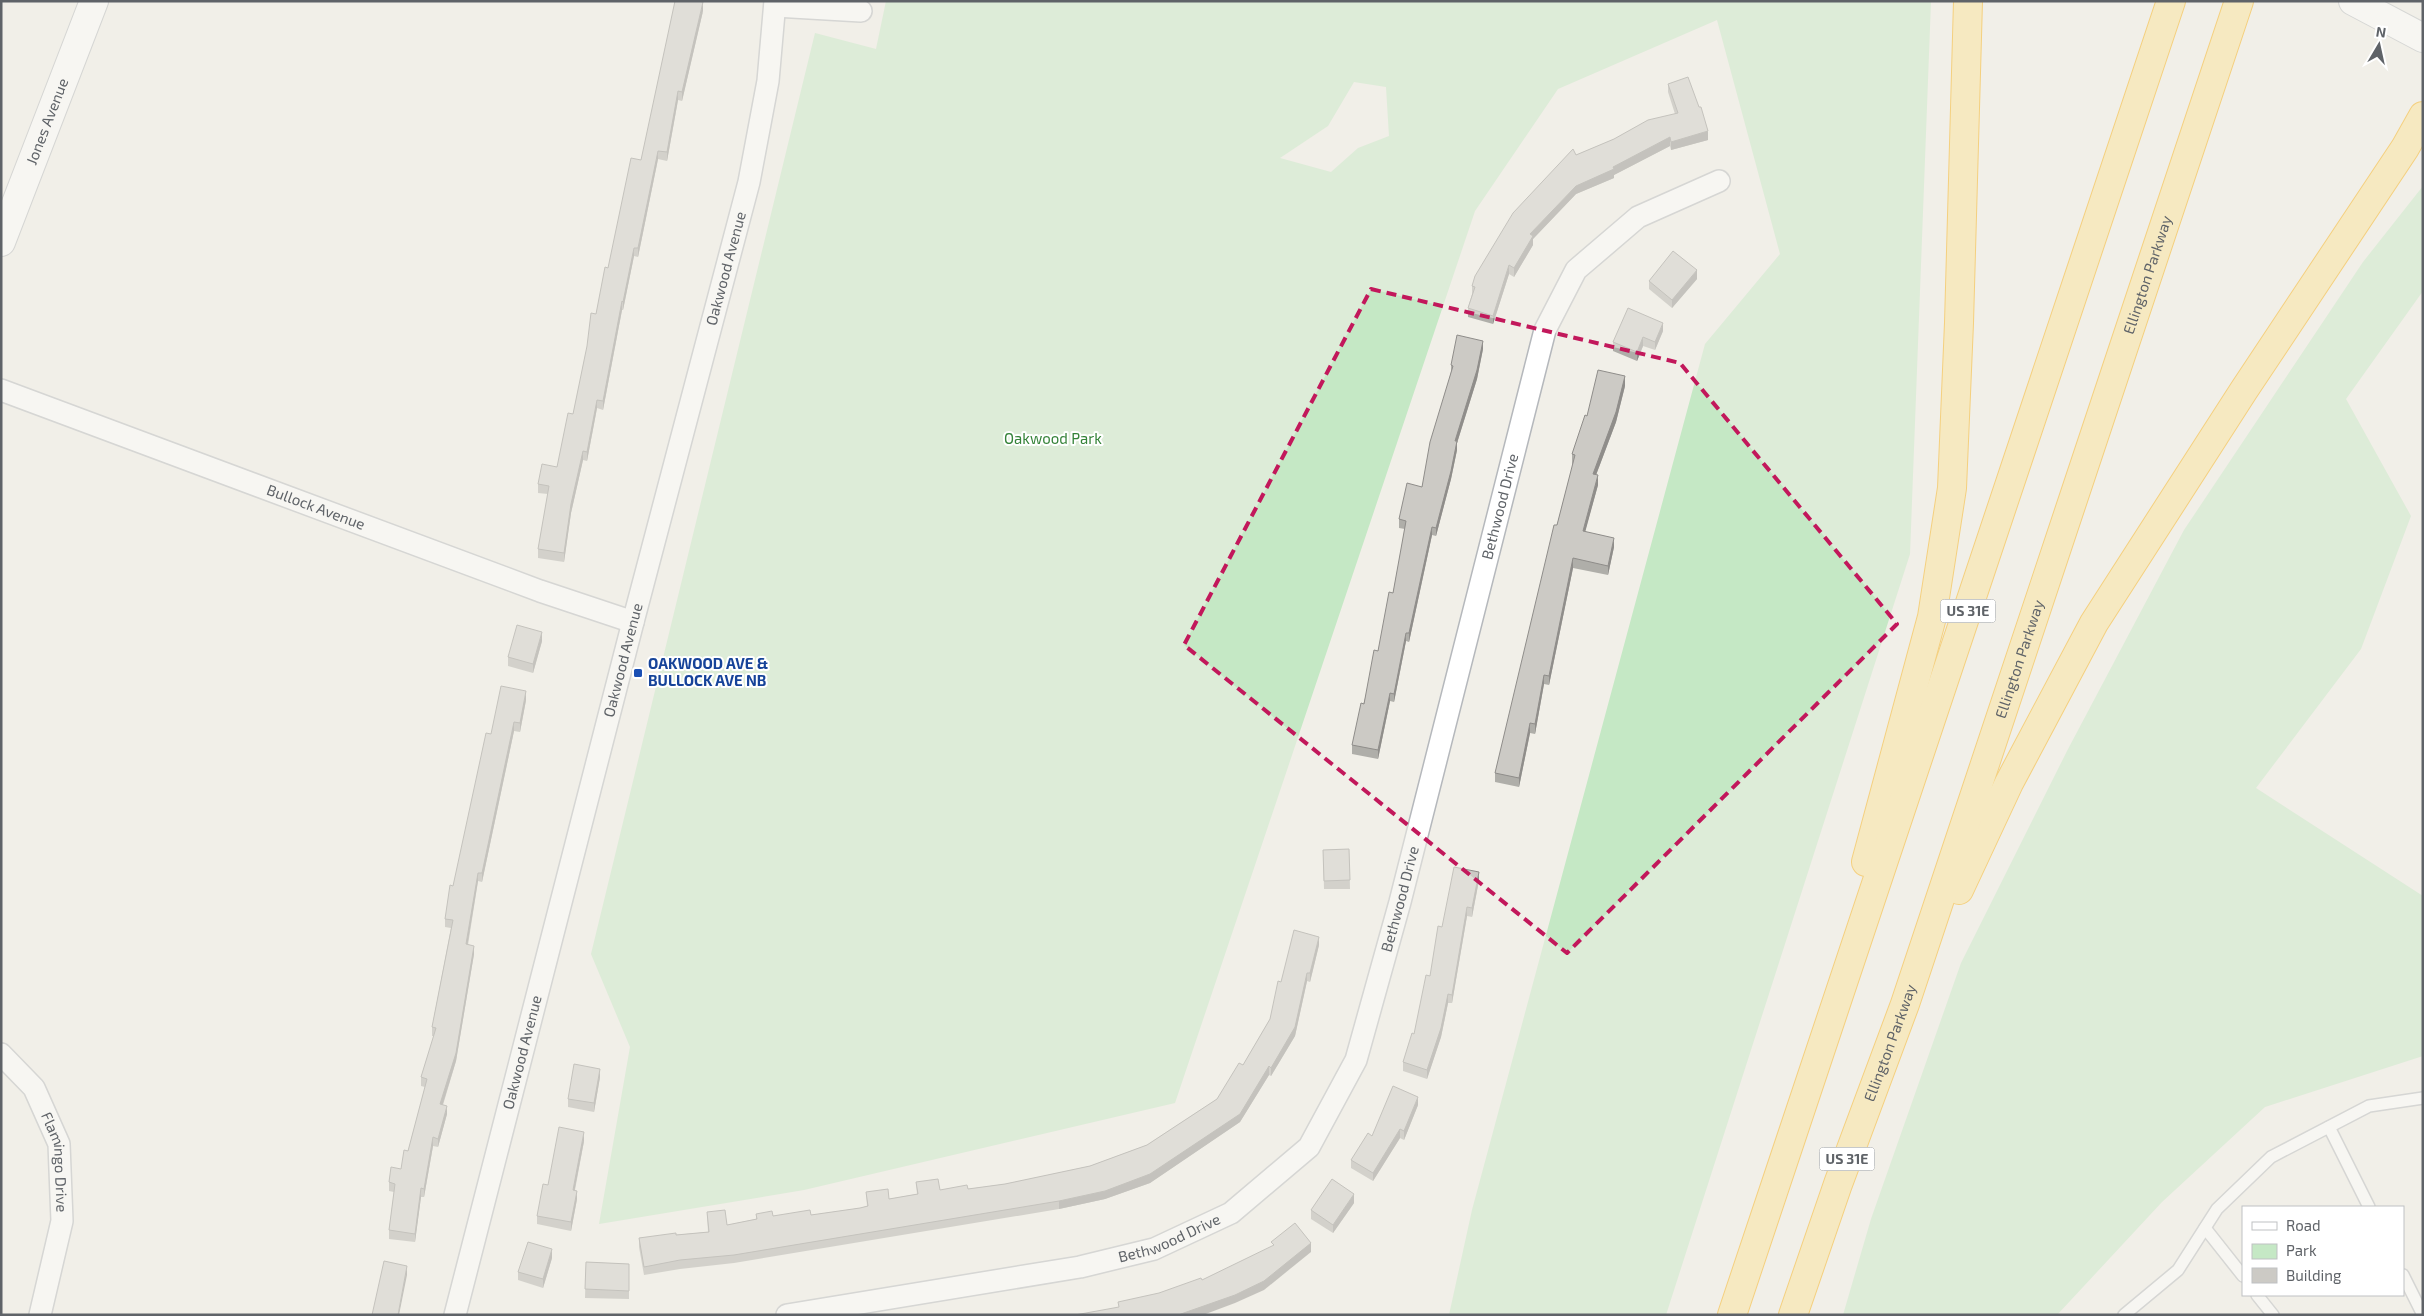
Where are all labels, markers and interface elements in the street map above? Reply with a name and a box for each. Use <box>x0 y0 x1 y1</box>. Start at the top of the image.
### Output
north arrow <box>2354 20 2404 70</box>
text: N <box>2375 22 2387 41</box>
street label: Jones Avenue <box>22 75 71 167</box>
street label: Oakwood Avenue <box>702 209 749 327</box>
street label: Ellington Parkway <box>2119 213 2175 336</box>
park label: Oakwood Park <box>1004 429 1102 447</box>
street label: Bethwood Drive <box>1477 451 1521 561</box>
street label: Bullock Avenue <box>265 480 368 533</box>
street label: Ellington Parkway <box>1991 597 2047 720</box>
road number: US 31E <box>1940 600 1996 622</box>
street label: Oakwood Avenue <box>599 601 646 719</box>
place label: OAKWOOD AVE & BULLOCK AVE NB <box>648 654 769 689</box>
marker: OAKWOOD AVE & BULLOCK AVE NB <box>632 667 644 679</box>
street label: Bethwood Drive <box>1377 844 1422 954</box>
street label: Ellington Parkway <box>1860 982 1919 1104</box>
street label: Oakwood Avenue <box>498 993 545 1111</box>
street label: Flamingo Drive <box>38 1109 72 1213</box>
road number: US 31E <box>1820 1148 1874 1170</box>
legend <box>2242 1206 2404 1296</box>
street label: Bethwood Drive <box>1116 1209 1223 1265</box>
text: Road <box>2286 1216 2321 1234</box>
text: Park <box>2286 1241 2317 1259</box>
text: Building <box>2286 1266 2342 1284</box>

